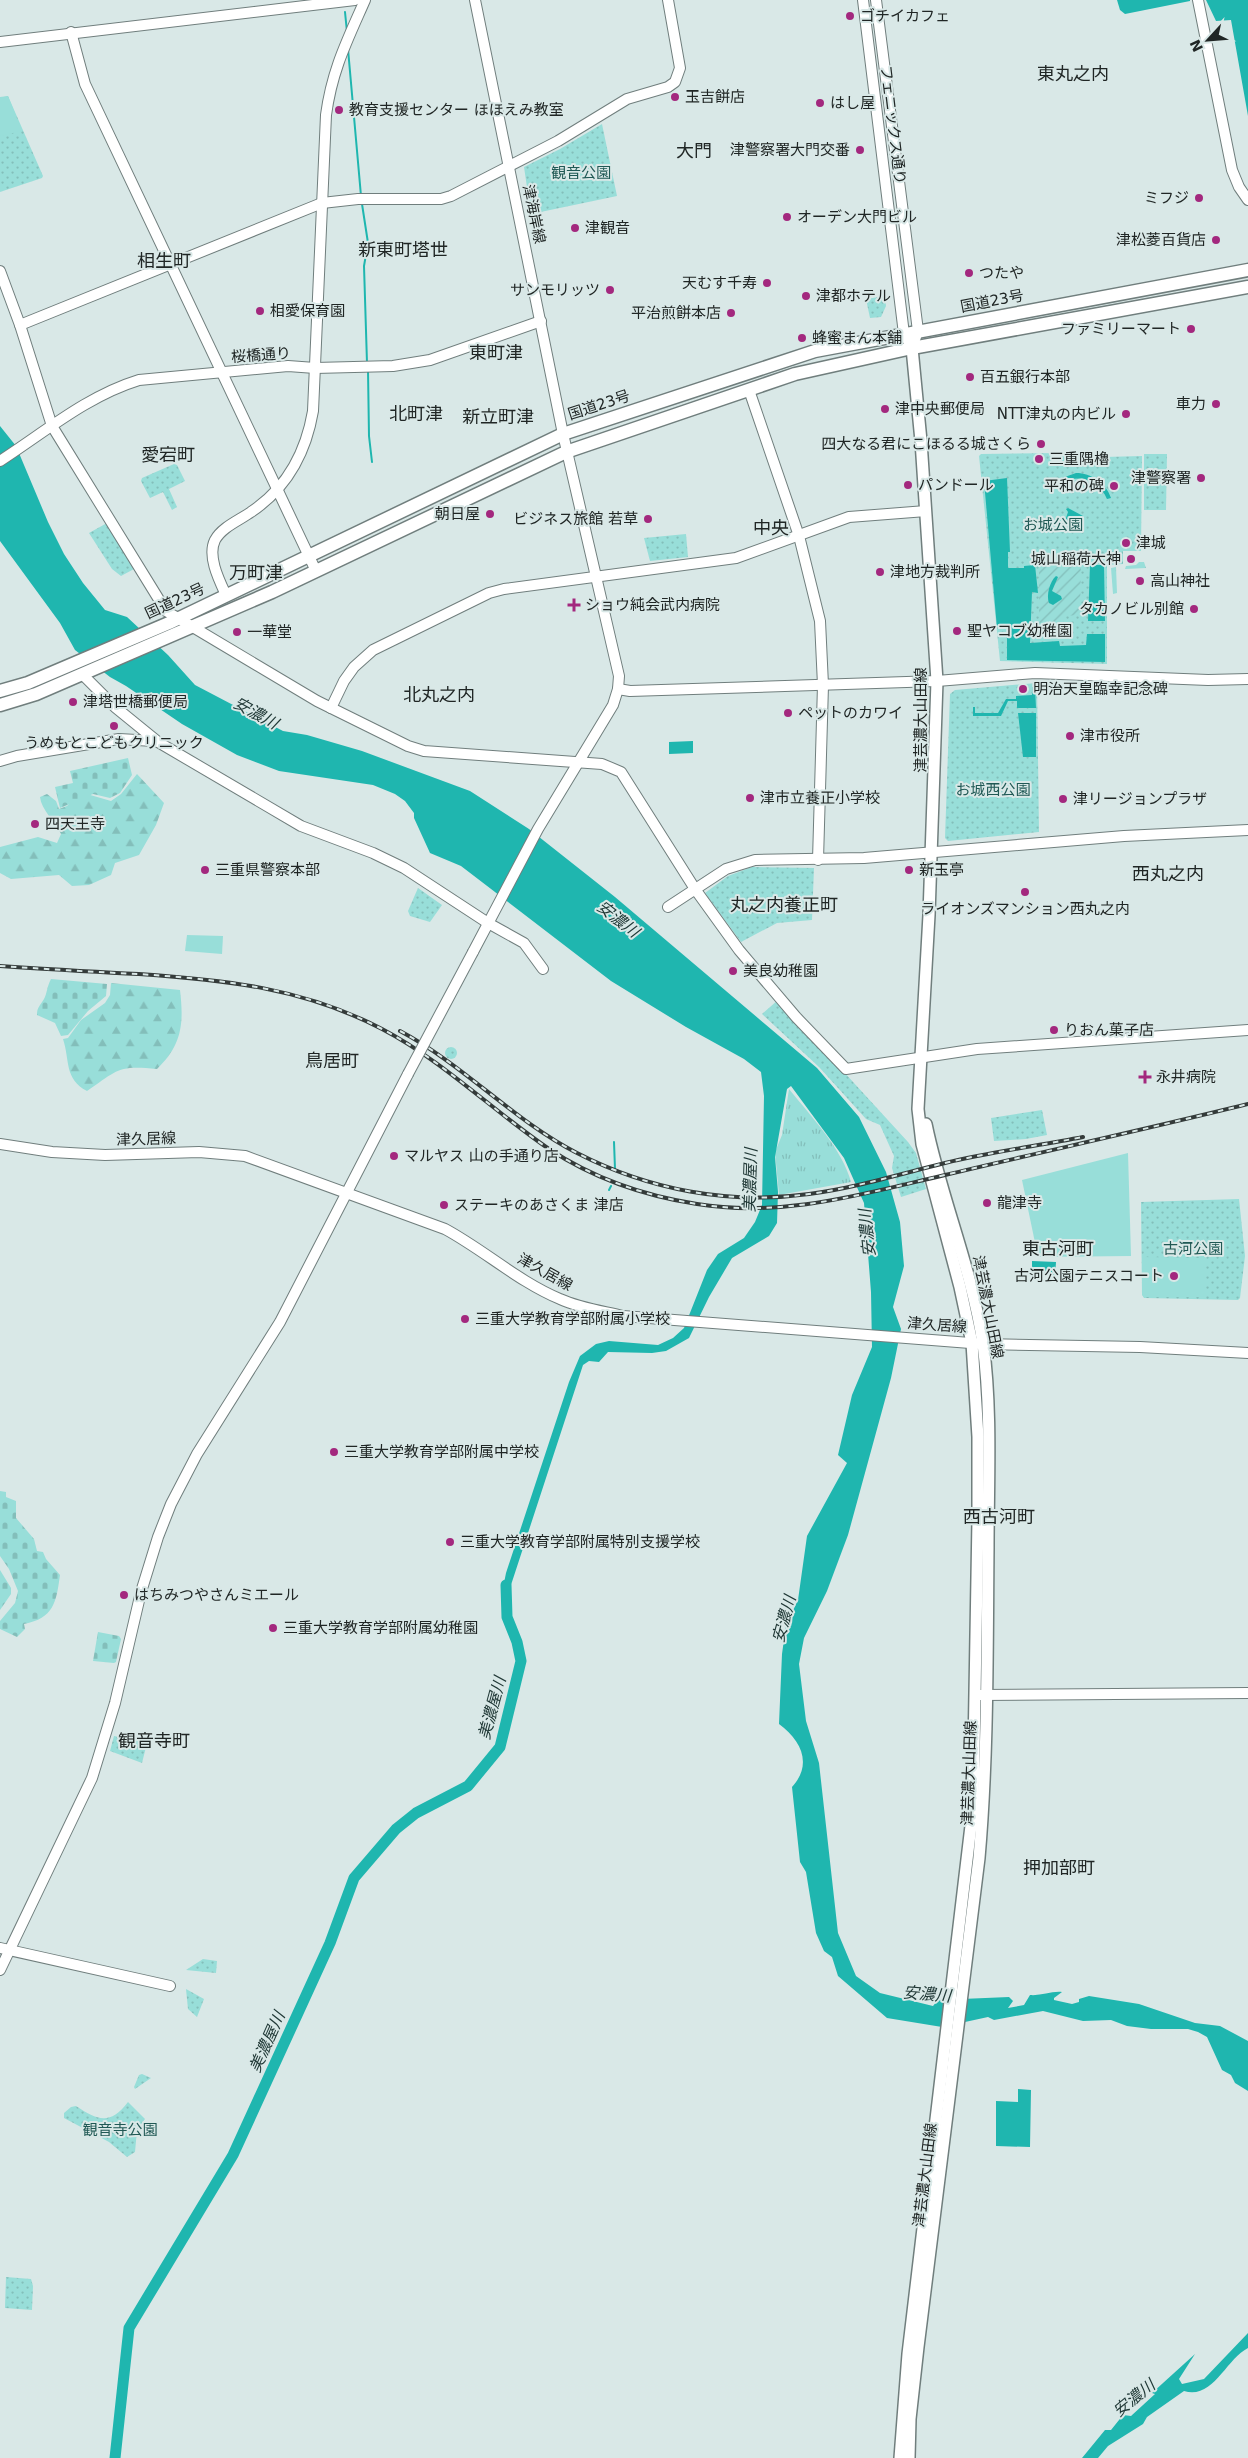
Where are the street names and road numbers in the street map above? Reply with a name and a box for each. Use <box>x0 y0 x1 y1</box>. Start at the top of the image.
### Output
street label: フェニックス通り <box>877 65 909 185</box>
street label: 津海岸線 <box>519 183 549 245</box>
street label: 国道23号 <box>959 286 1025 316</box>
street label: 桜橋通り <box>230 344 292 366</box>
street label: 国道23号 <box>566 387 632 423</box>
street label: 国道23号 <box>142 579 208 623</box>
street label: 津芸濃大山田線 <box>912 667 930 773</box>
street label: 津久居線 <box>116 1129 176 1149</box>
street label: 津久居線 <box>514 1250 576 1294</box>
street label: 津芸濃大山田線 <box>969 1254 1007 1360</box>
street label: 津久居線 <box>906 1314 968 1336</box>
street label: 津芸濃大山田線 <box>958 1720 980 1826</box>
street label: 津芸濃大山田線 <box>910 2122 940 2228</box>

